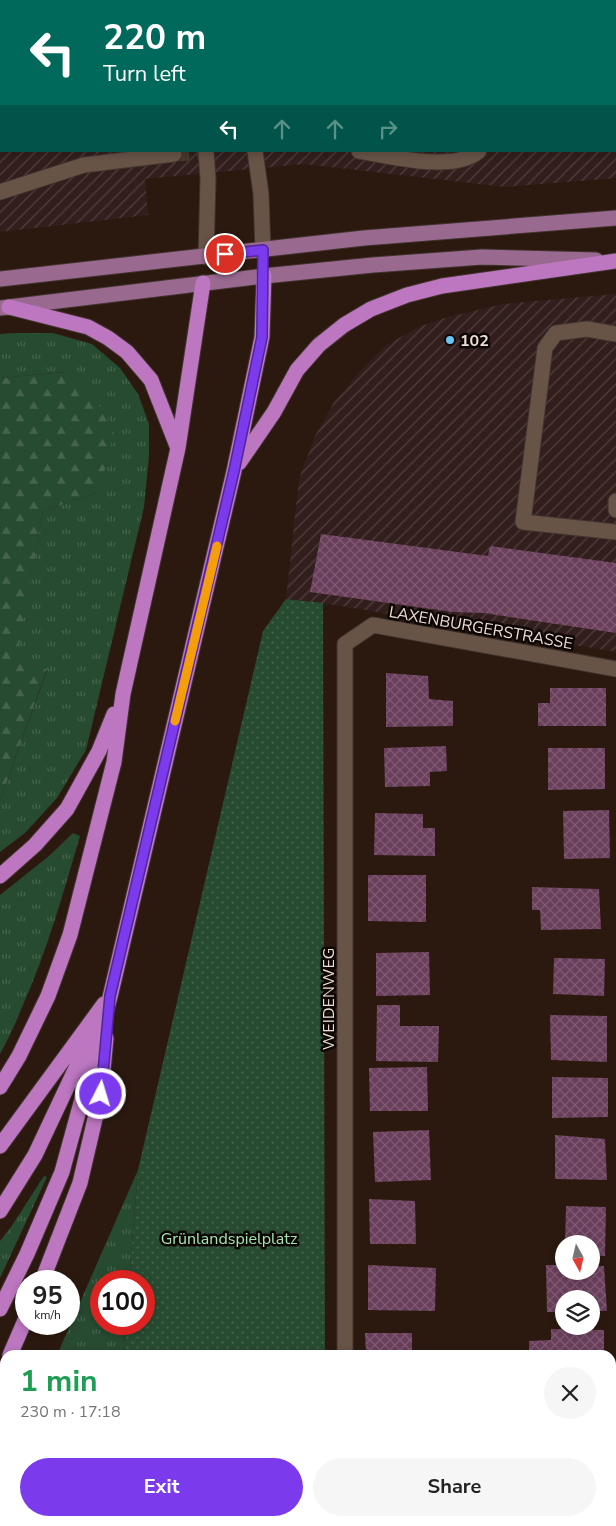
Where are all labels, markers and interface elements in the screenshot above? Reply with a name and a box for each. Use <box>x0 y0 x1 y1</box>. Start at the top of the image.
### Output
text: 220 m <box>103 14 206 61</box>
icon: left <box>20 20 85 85</box>
text: Turn left <box>103 59 186 89</box>
icon: left <box>215 115 243 143</box>
icon: ahead <box>268 115 296 143</box>
icon: ahead <box>321 115 349 143</box>
icon: right <box>374 115 402 143</box>
pin <box>204 233 246 275</box>
icon: arrive <box>211 240 239 268</box>
place label: 102 <box>460 330 489 352</box>
marker: 102 <box>444 334 456 346</box>
street label: LAXENBURGERSTRASSE <box>387 601 575 655</box>
street label: WEIDENWEG <box>318 948 340 1050</box>
position arrow <box>74 1067 126 1119</box>
park label: Grünlandspielplatz <box>161 1228 297 1250</box>
north arrow <box>555 1235 600 1280</box>
map controls <box>555 1235 600 1335</box>
speed limit sign: 100 <box>90 1270 155 1335</box>
text: 95 <box>32 1279 63 1313</box>
button: layers <box>555 1290 600 1335</box>
text: km/h <box>34 1307 61 1323</box>
text: 1 min <box>20 1361 98 1402</box>
button: close <box>544 1367 596 1419</box>
text: 230 m · 17:18 <box>20 1401 121 1423</box>
button: Exit <box>20 1458 303 1516</box>
button: Share <box>313 1458 596 1516</box>

